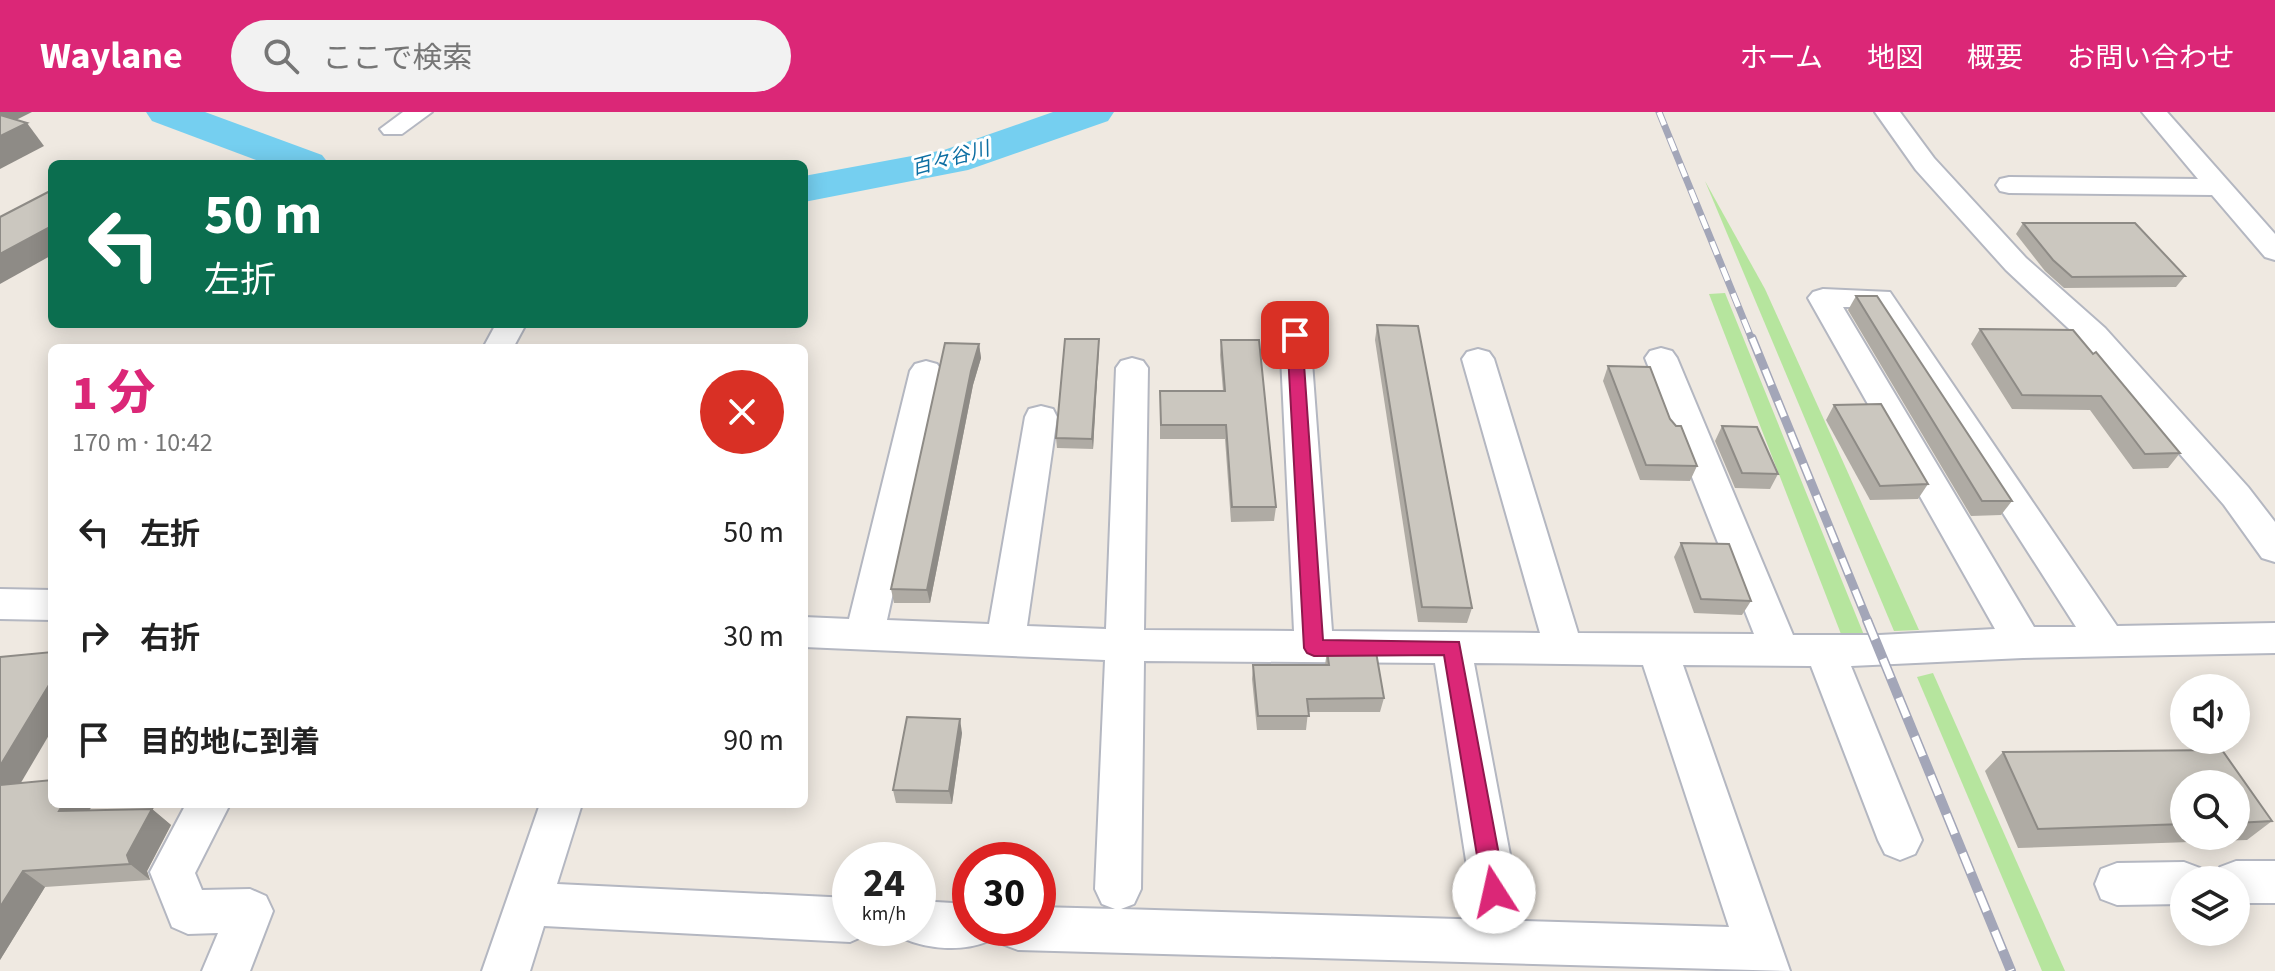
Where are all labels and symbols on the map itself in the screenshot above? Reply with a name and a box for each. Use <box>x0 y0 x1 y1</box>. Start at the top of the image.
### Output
water label: 百々谷川 <box>908 135 994 183</box>
pin <box>1261 301 1329 369</box>
speed limit sign: 30 <box>952 842 1056 946</box>
position arrow <box>1452 850 1536 934</box>

